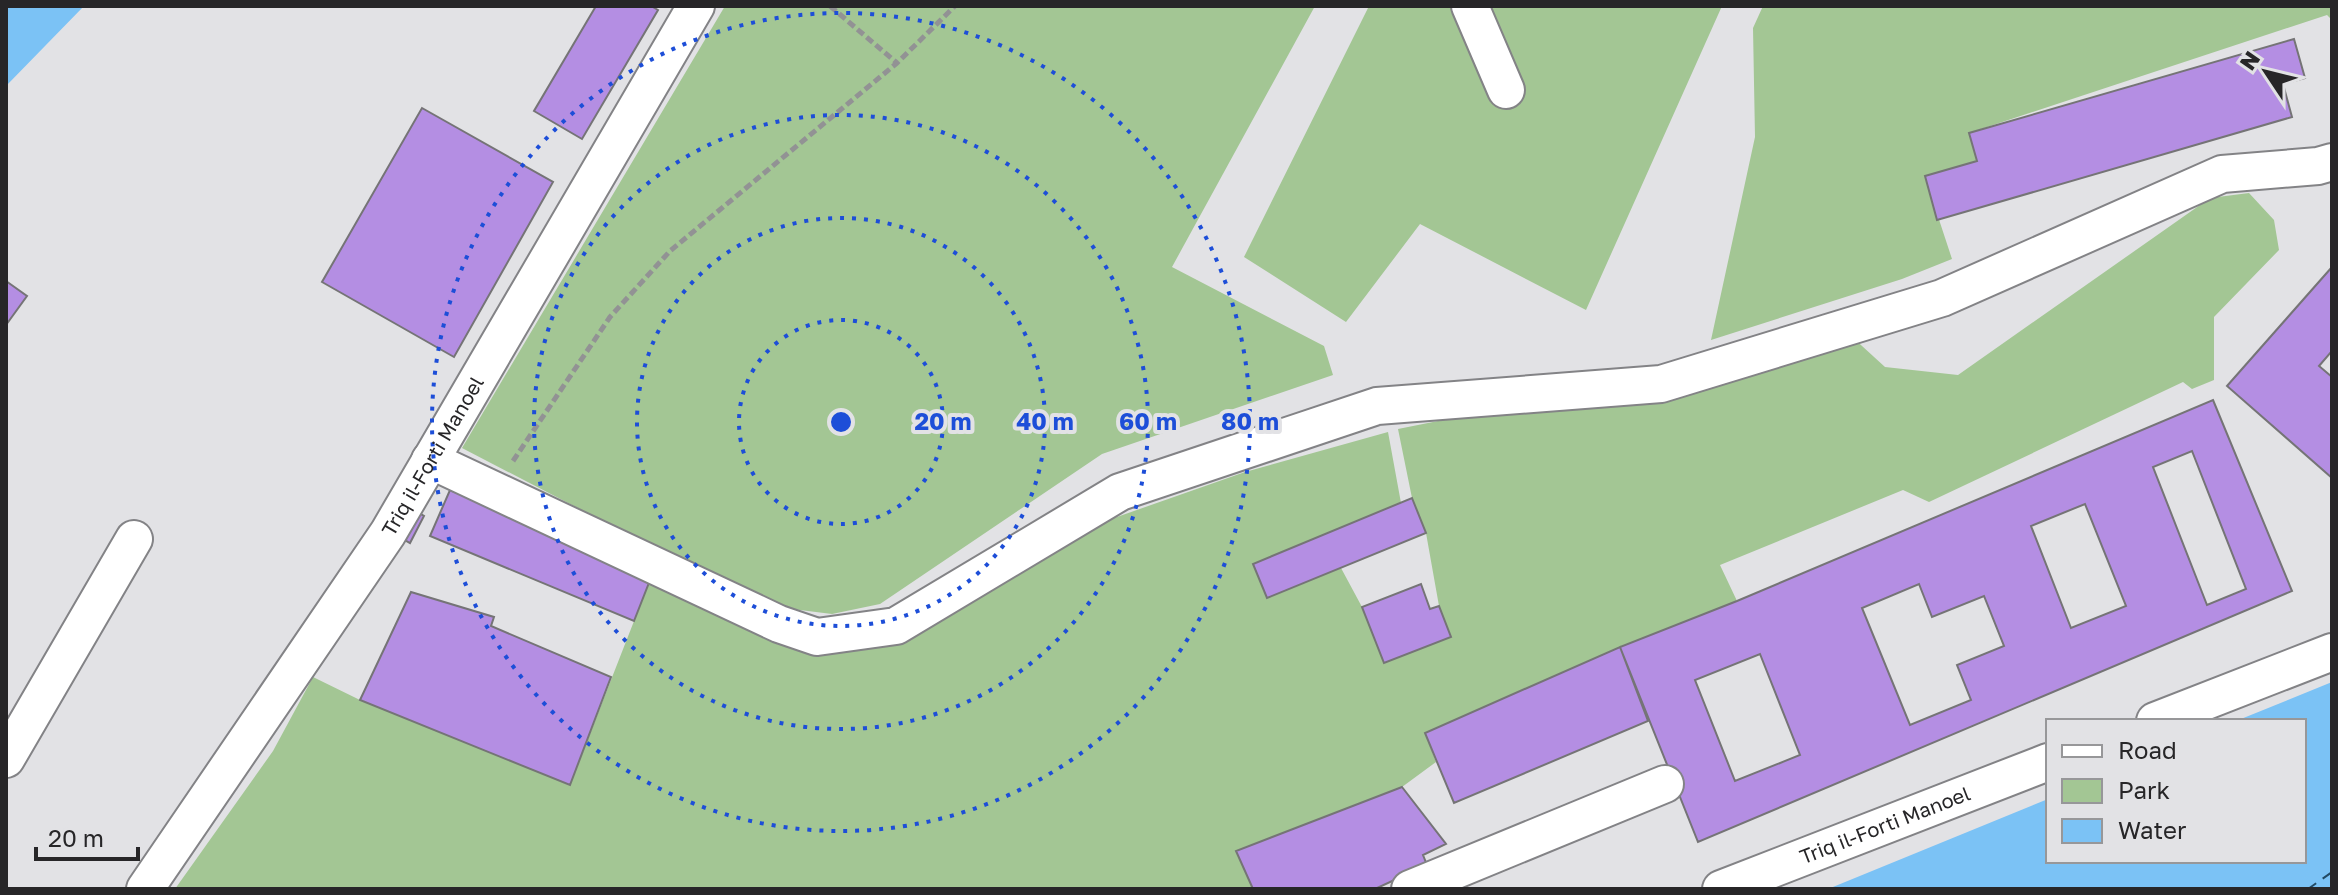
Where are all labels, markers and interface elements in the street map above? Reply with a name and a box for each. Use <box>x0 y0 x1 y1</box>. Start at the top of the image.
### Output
north arrow <box>2226 32 2306 112</box>
text: N <box>2233 46 2265 75</box>
street label: Triq il-Forti Manoel <box>376 372 488 540</box>
text: 20 m <box>914 406 972 435</box>
text: 40 m <box>1016 406 1074 435</box>
text: 60 m <box>1119 406 1177 435</box>
text: 80 m <box>1221 406 1279 435</box>
centre of rings <box>827 408 855 436</box>
legend <box>2046 719 2306 863</box>
text: Road <box>2118 735 2177 764</box>
text: Park <box>2118 775 2170 804</box>
street label: Triq il-Forti Manoel <box>1796 780 1973 868</box>
scale bar <box>36 811 138 861</box>
text: Water <box>2118 815 2186 844</box>
text: 20 m <box>48 823 104 852</box>

